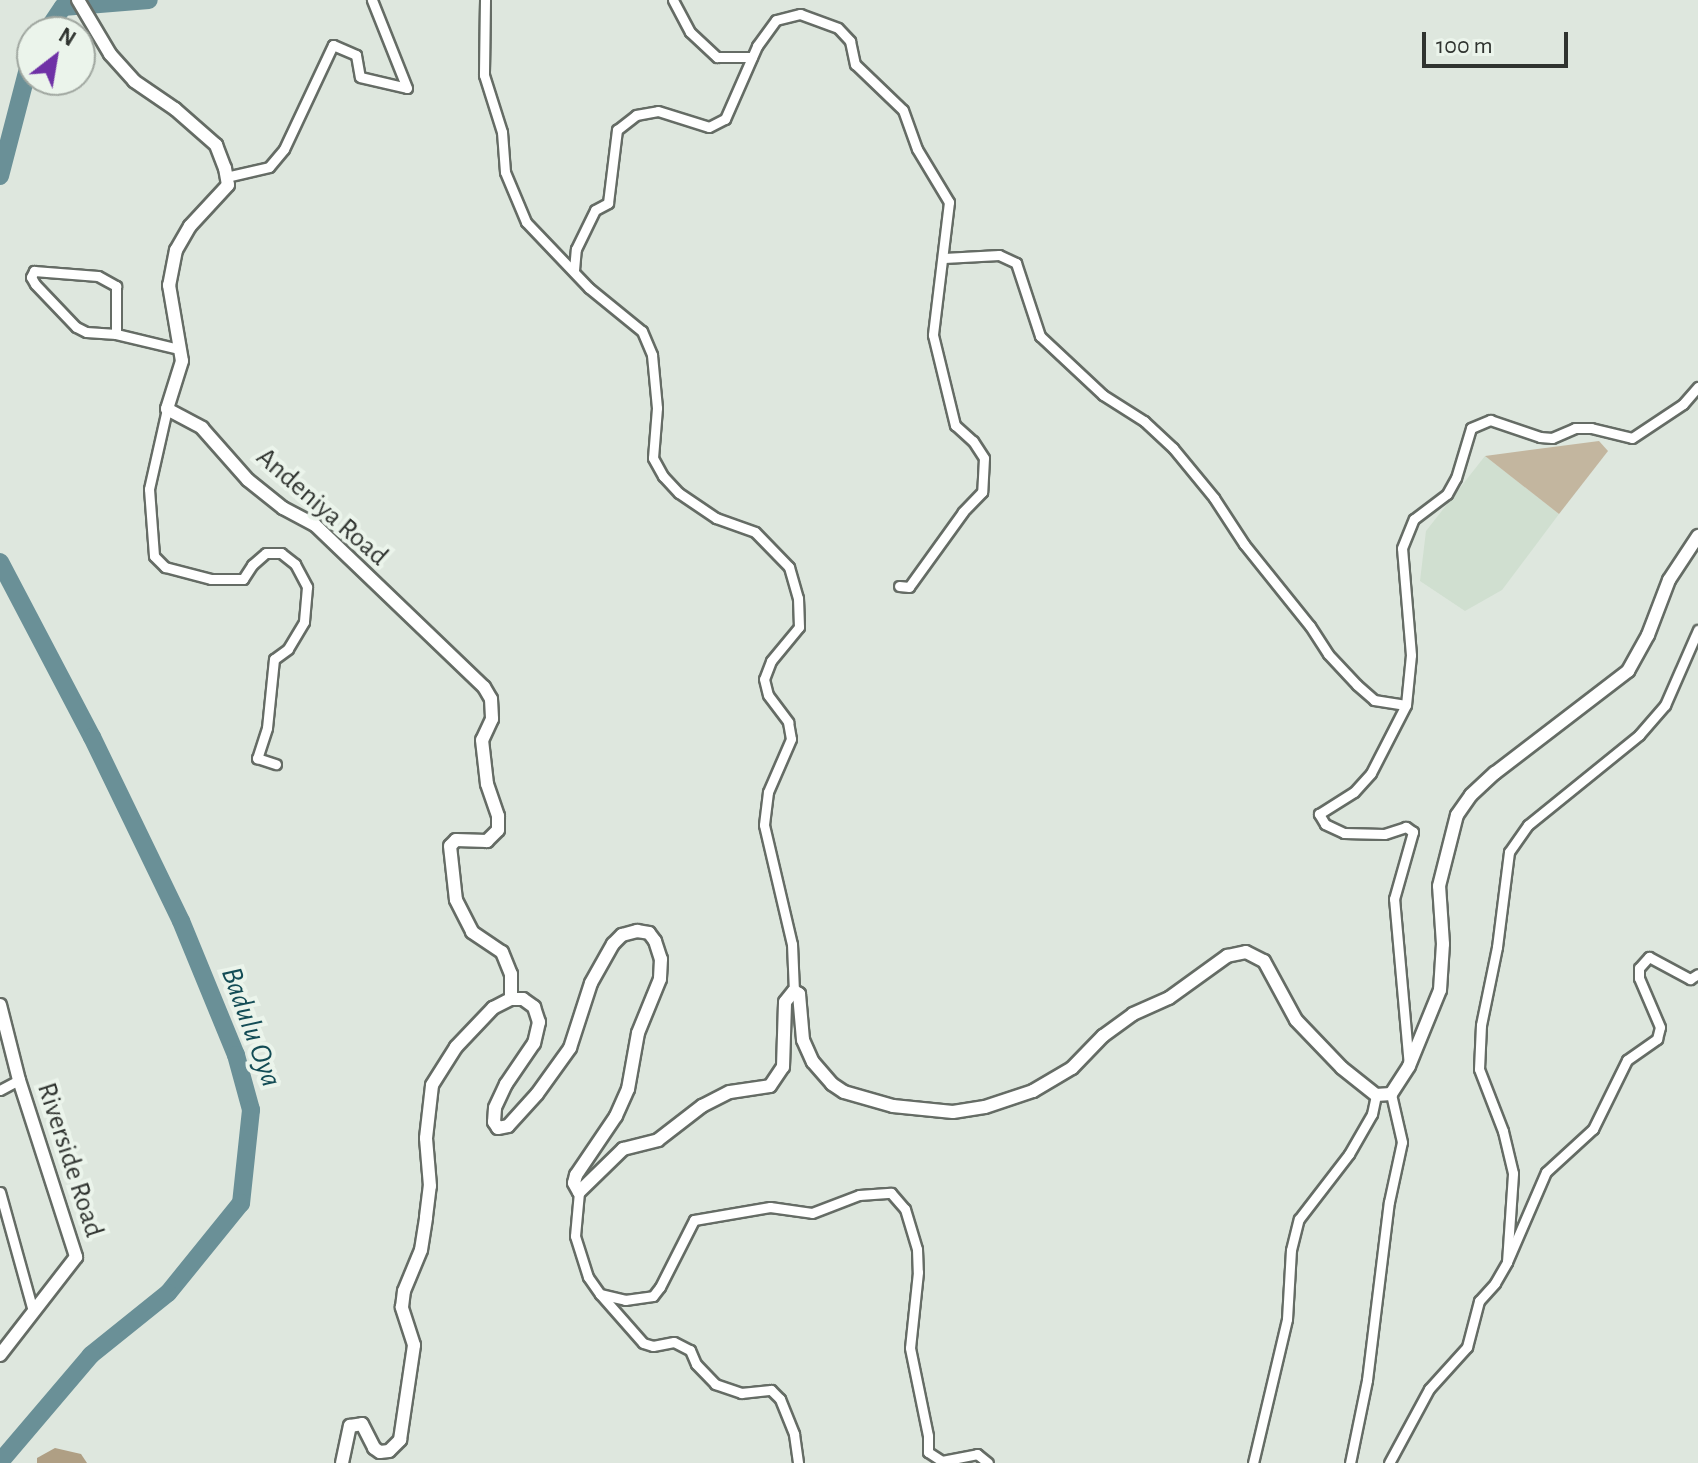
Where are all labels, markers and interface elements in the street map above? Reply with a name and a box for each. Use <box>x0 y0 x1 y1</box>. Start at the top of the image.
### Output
north arrow <box>16 16 96 96</box>
scale bar <box>1426 16 1572 66</box>
text: N <box>55 24 80 51</box>
text: 100 m <box>1436 34 1493 58</box>
street label: Andeniya Road <box>249 441 395 573</box>
water label: Badulu Oya <box>213 962 289 1092</box>
street label: Riverside Road <box>29 1078 111 1242</box>

